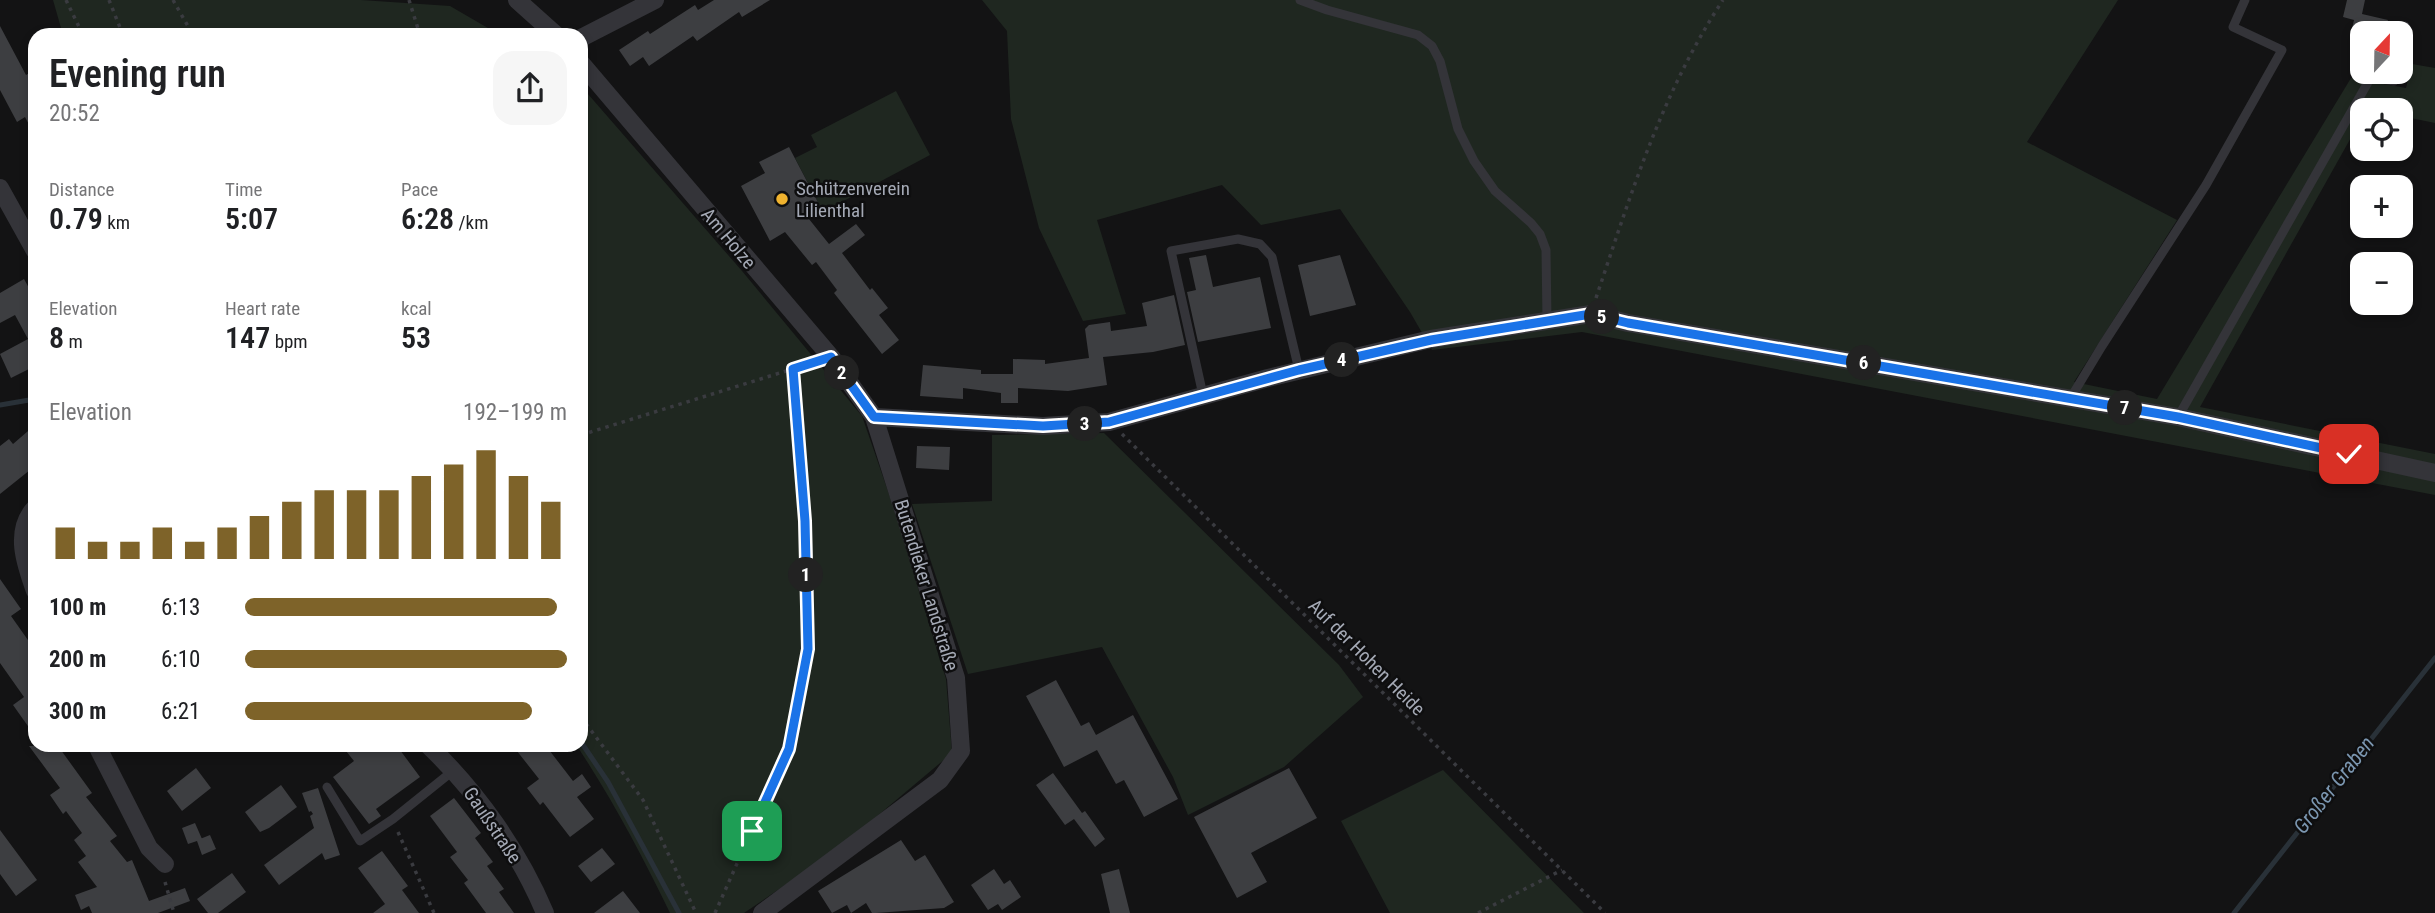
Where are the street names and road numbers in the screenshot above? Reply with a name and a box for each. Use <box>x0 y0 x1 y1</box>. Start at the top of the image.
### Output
street label: Am Holze <box>697 203 761 274</box>
street label: Butendieker Landstraße <box>890 497 964 674</box>
street label: Auf der Hohen Heide <box>1304 594 1430 720</box>
street label: Gaußstraße <box>459 783 527 868</box>

